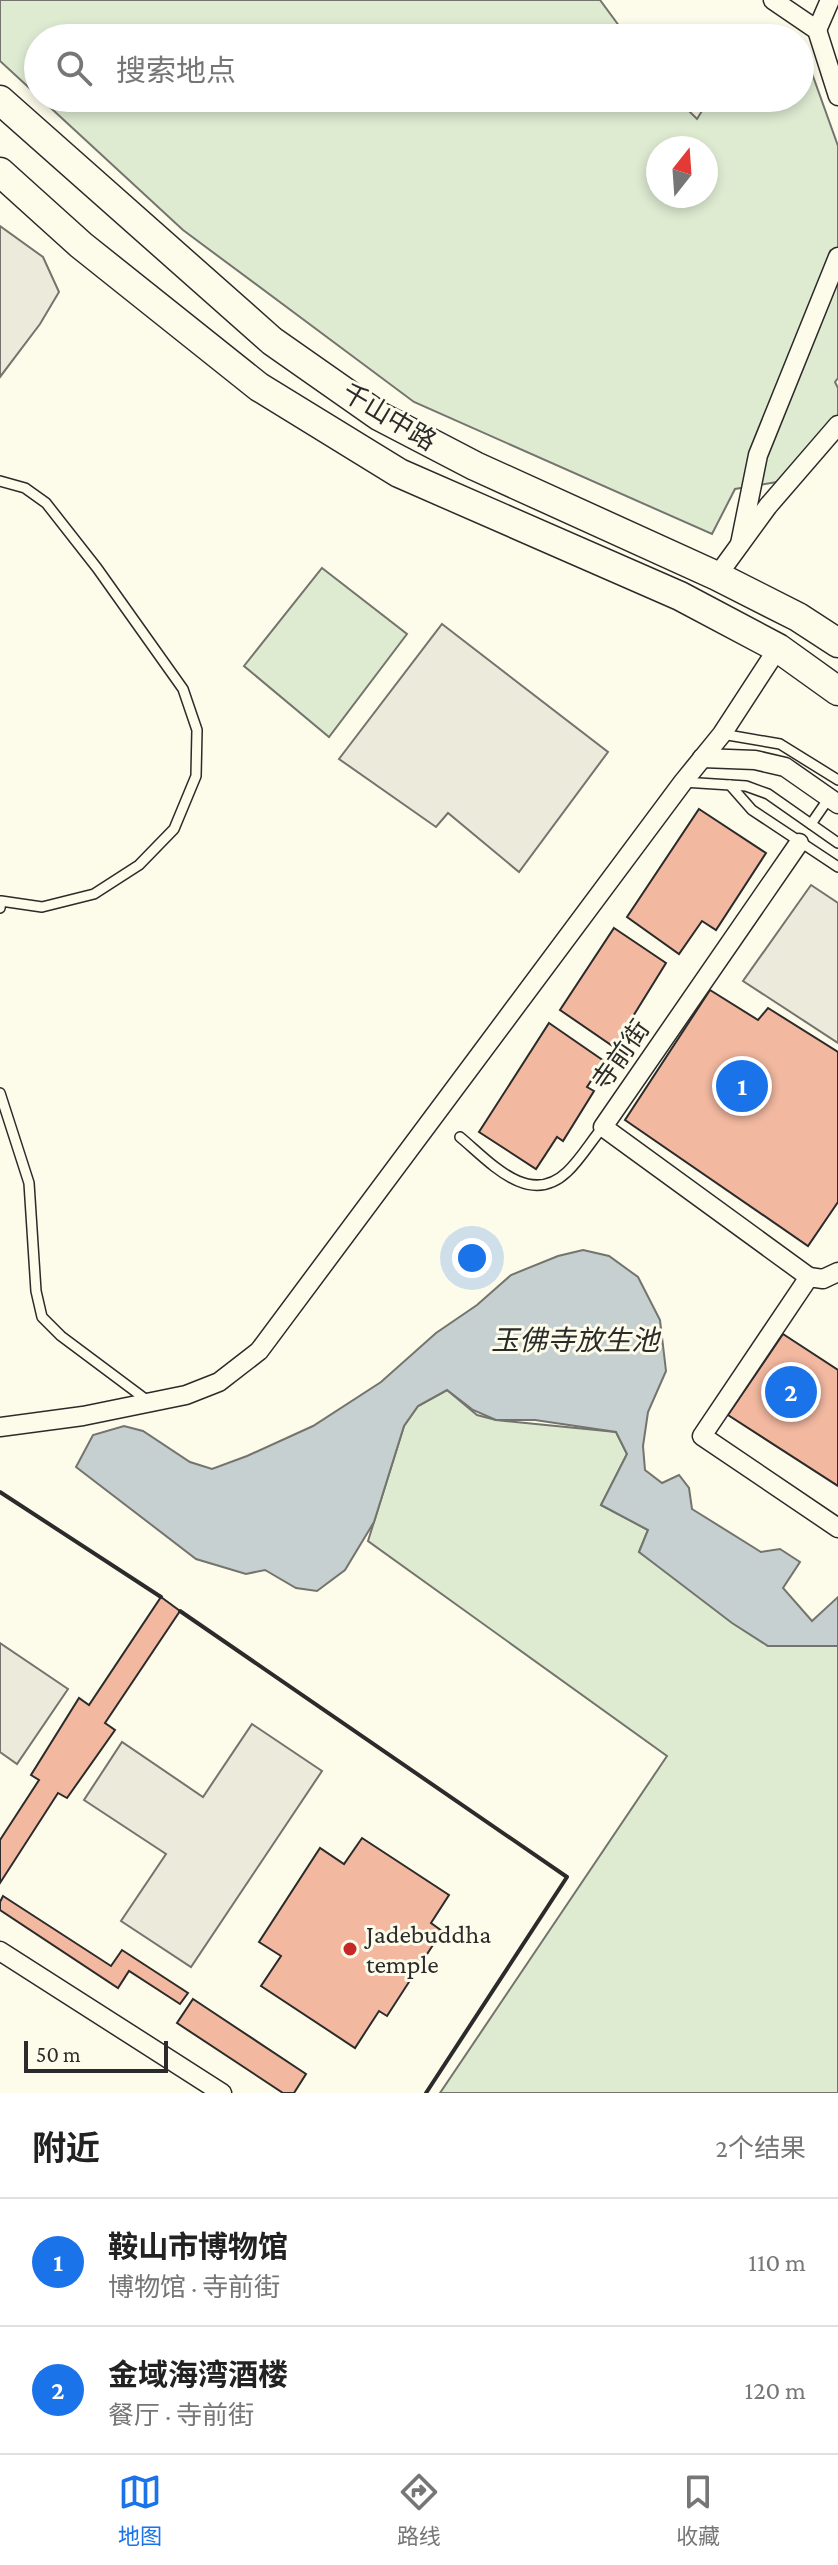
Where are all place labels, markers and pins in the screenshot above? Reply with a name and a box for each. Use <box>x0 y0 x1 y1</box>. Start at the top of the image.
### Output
pin: 1 <box>716 1056 768 1116</box>
pin: 2 <box>765 1362 817 1422</box>
place label: Jadebuddha temple <box>364 1920 491 1979</box>
marker: Jadebuddha temple <box>341 1940 359 1958</box>

